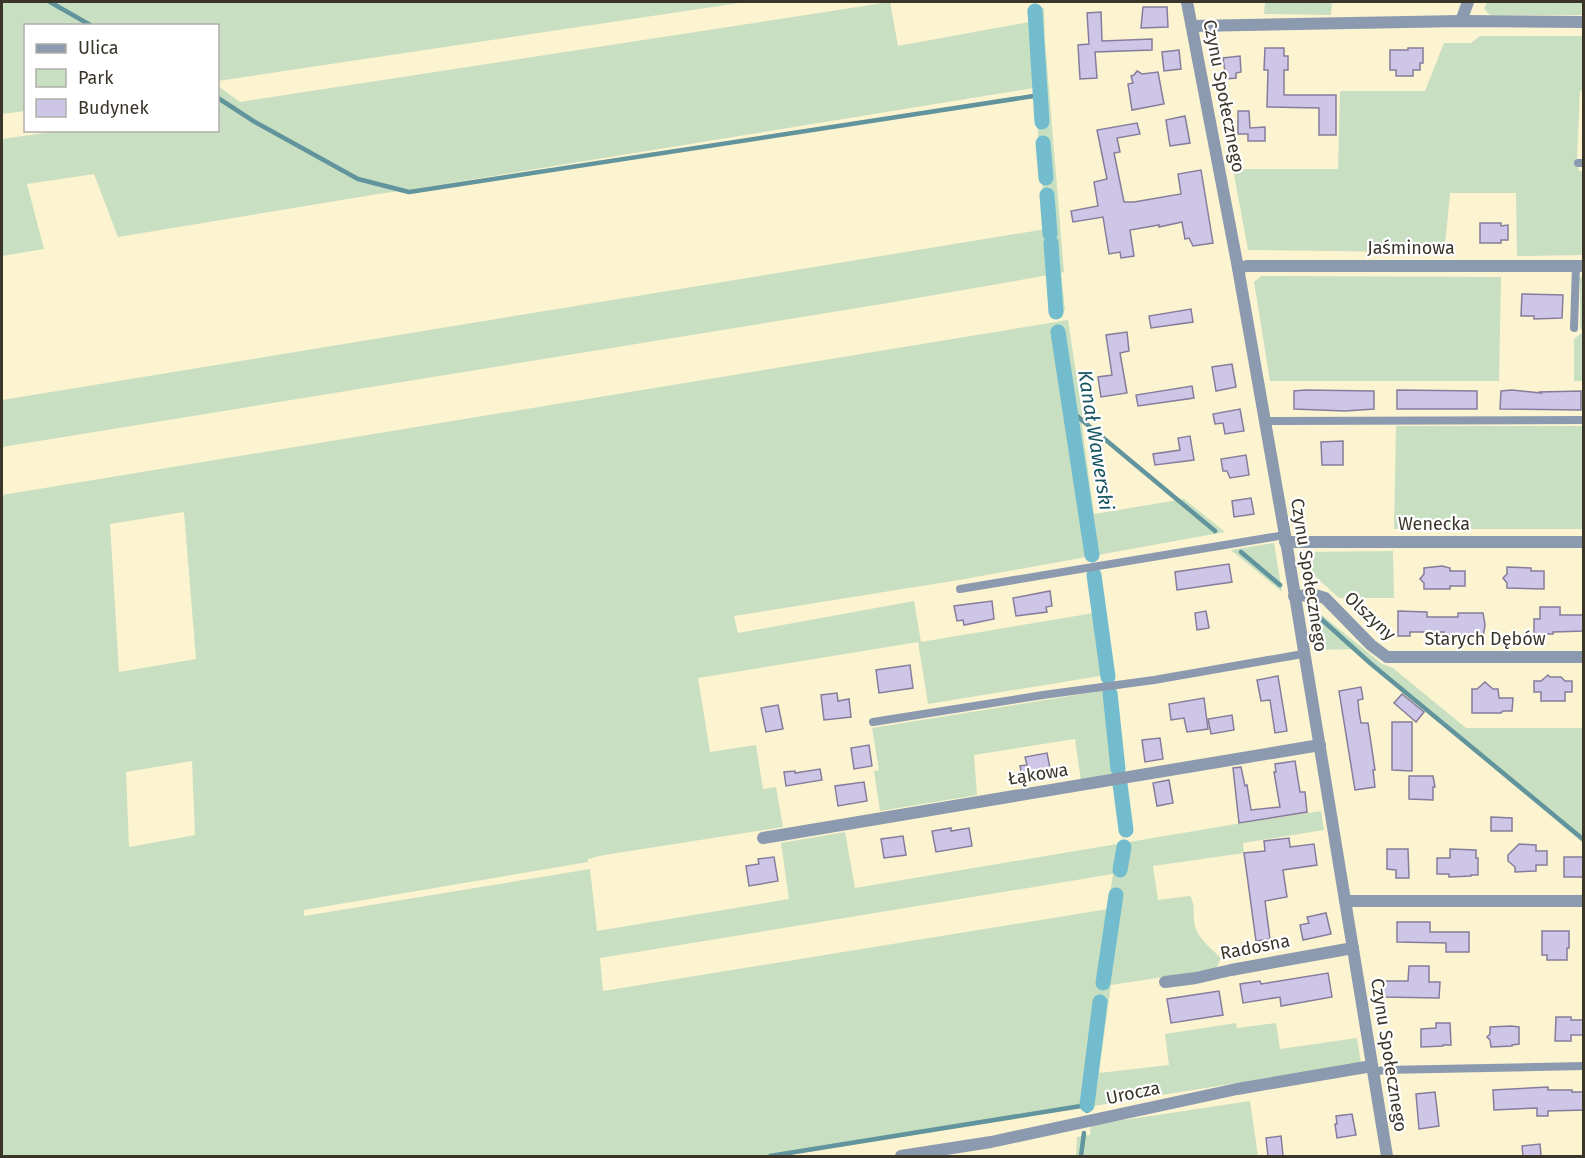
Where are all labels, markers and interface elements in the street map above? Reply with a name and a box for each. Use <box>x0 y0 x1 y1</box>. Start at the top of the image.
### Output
street label: Czynu Społecznego <box>1198 18 1250 174</box>
legend <box>24 24 219 132</box>
text: Ulica <box>78 37 118 59</box>
text: Park <box>78 67 114 89</box>
text: Budynek <box>78 97 149 119</box>
street label: Jaśminowa <box>1367 237 1455 259</box>
water label: Kanał Wawerski <box>1073 368 1119 512</box>
street label: Czynu Społecznego <box>1286 497 1332 653</box>
street label: Wenecka <box>1398 513 1470 535</box>
street label: Olszyny <box>1340 587 1400 645</box>
street label: Starych Dębów <box>1424 628 1546 650</box>
street label: Łąkowa <box>1006 758 1070 790</box>
street label: Radosna <box>1218 929 1292 965</box>
street label: Czynu Społecznego <box>1366 977 1412 1133</box>
street label: Urocza <box>1104 1077 1162 1109</box>

